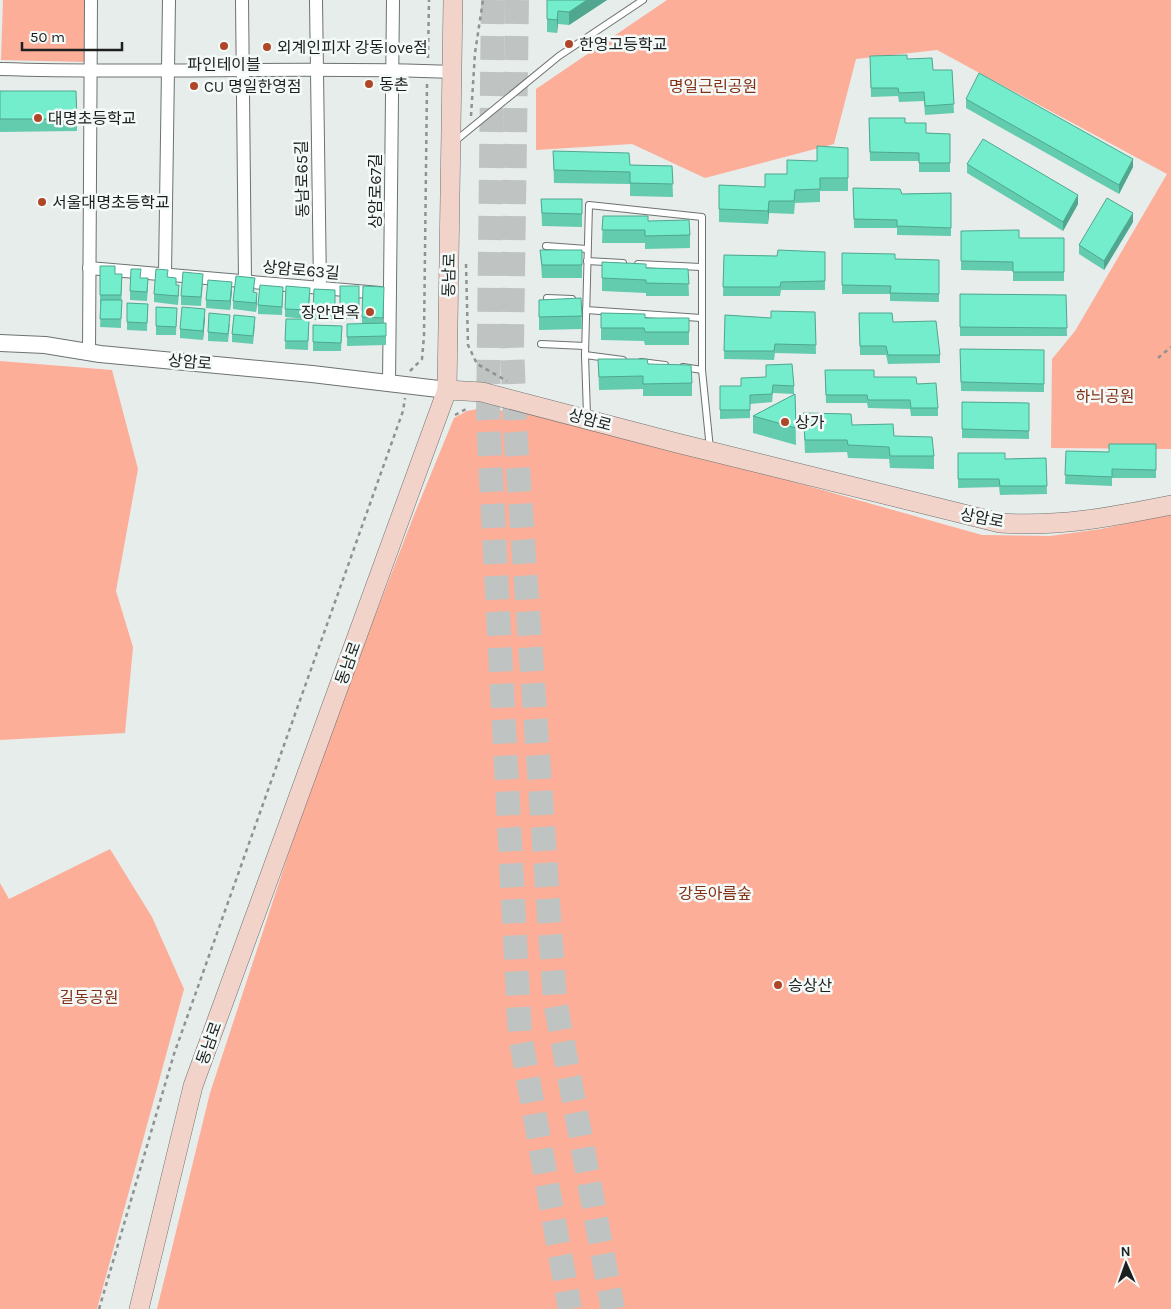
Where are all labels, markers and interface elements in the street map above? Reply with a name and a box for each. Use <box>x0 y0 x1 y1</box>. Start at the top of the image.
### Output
scale bar <box>22 20 122 52</box>
text: 50 m <box>30 28 65 46</box>
place label: 한영고등학교 <box>579 35 667 54</box>
place label: 외계인피자 강동love점 <box>277 38 428 57</box>
marker: 한영고등학교 <box>563 38 575 50</box>
marker: 파인테이블 <box>218 40 230 52</box>
marker: 외계인피자 강동love점 <box>261 41 273 53</box>
place label: 파인테이블 <box>187 55 261 74</box>
place label: 동촌 <box>379 75 408 94</box>
place label: CU 명일한영점 <box>204 77 302 96</box>
park label: 명일근린공원 <box>669 77 757 96</box>
marker: 동촌 <box>363 78 375 90</box>
marker: CU 명일한영점 <box>188 80 200 92</box>
place label: 대명초등학교 <box>48 109 136 128</box>
marker: 대명초등학교 <box>32 112 44 124</box>
street label: 동남로65길 <box>292 140 312 218</box>
street label: 상암로67길 <box>366 153 385 229</box>
place label: 서울대명초등학교 <box>52 193 170 212</box>
marker: 서울대명초등학교 <box>36 196 48 208</box>
street label: 동남로 <box>439 252 459 297</box>
street label: 상암로63길 <box>262 257 340 283</box>
place label: 장안면옥 <box>301 303 360 322</box>
marker: 장안면옥 <box>364 306 376 318</box>
street label: 상암로 <box>167 351 213 373</box>
park label: 하늬공원 <box>1076 387 1134 406</box>
street label: 상암로 <box>566 405 614 435</box>
place label: 상가 <box>795 413 825 432</box>
marker: 상가 <box>779 416 791 428</box>
street label: 상암로 <box>959 504 1006 532</box>
street label: 동남로 <box>332 639 365 687</box>
park label: 강동아름숲 <box>678 884 752 903</box>
place label: 승상산 <box>788 976 832 995</box>
marker: 승상산 <box>772 979 784 991</box>
park label: 길동공원 <box>60 988 118 1007</box>
street label: 동남로 <box>193 1019 226 1067</box>
north arrow <box>1101 1239 1151 1289</box>
text: N <box>1120 1243 1131 1260</box>

